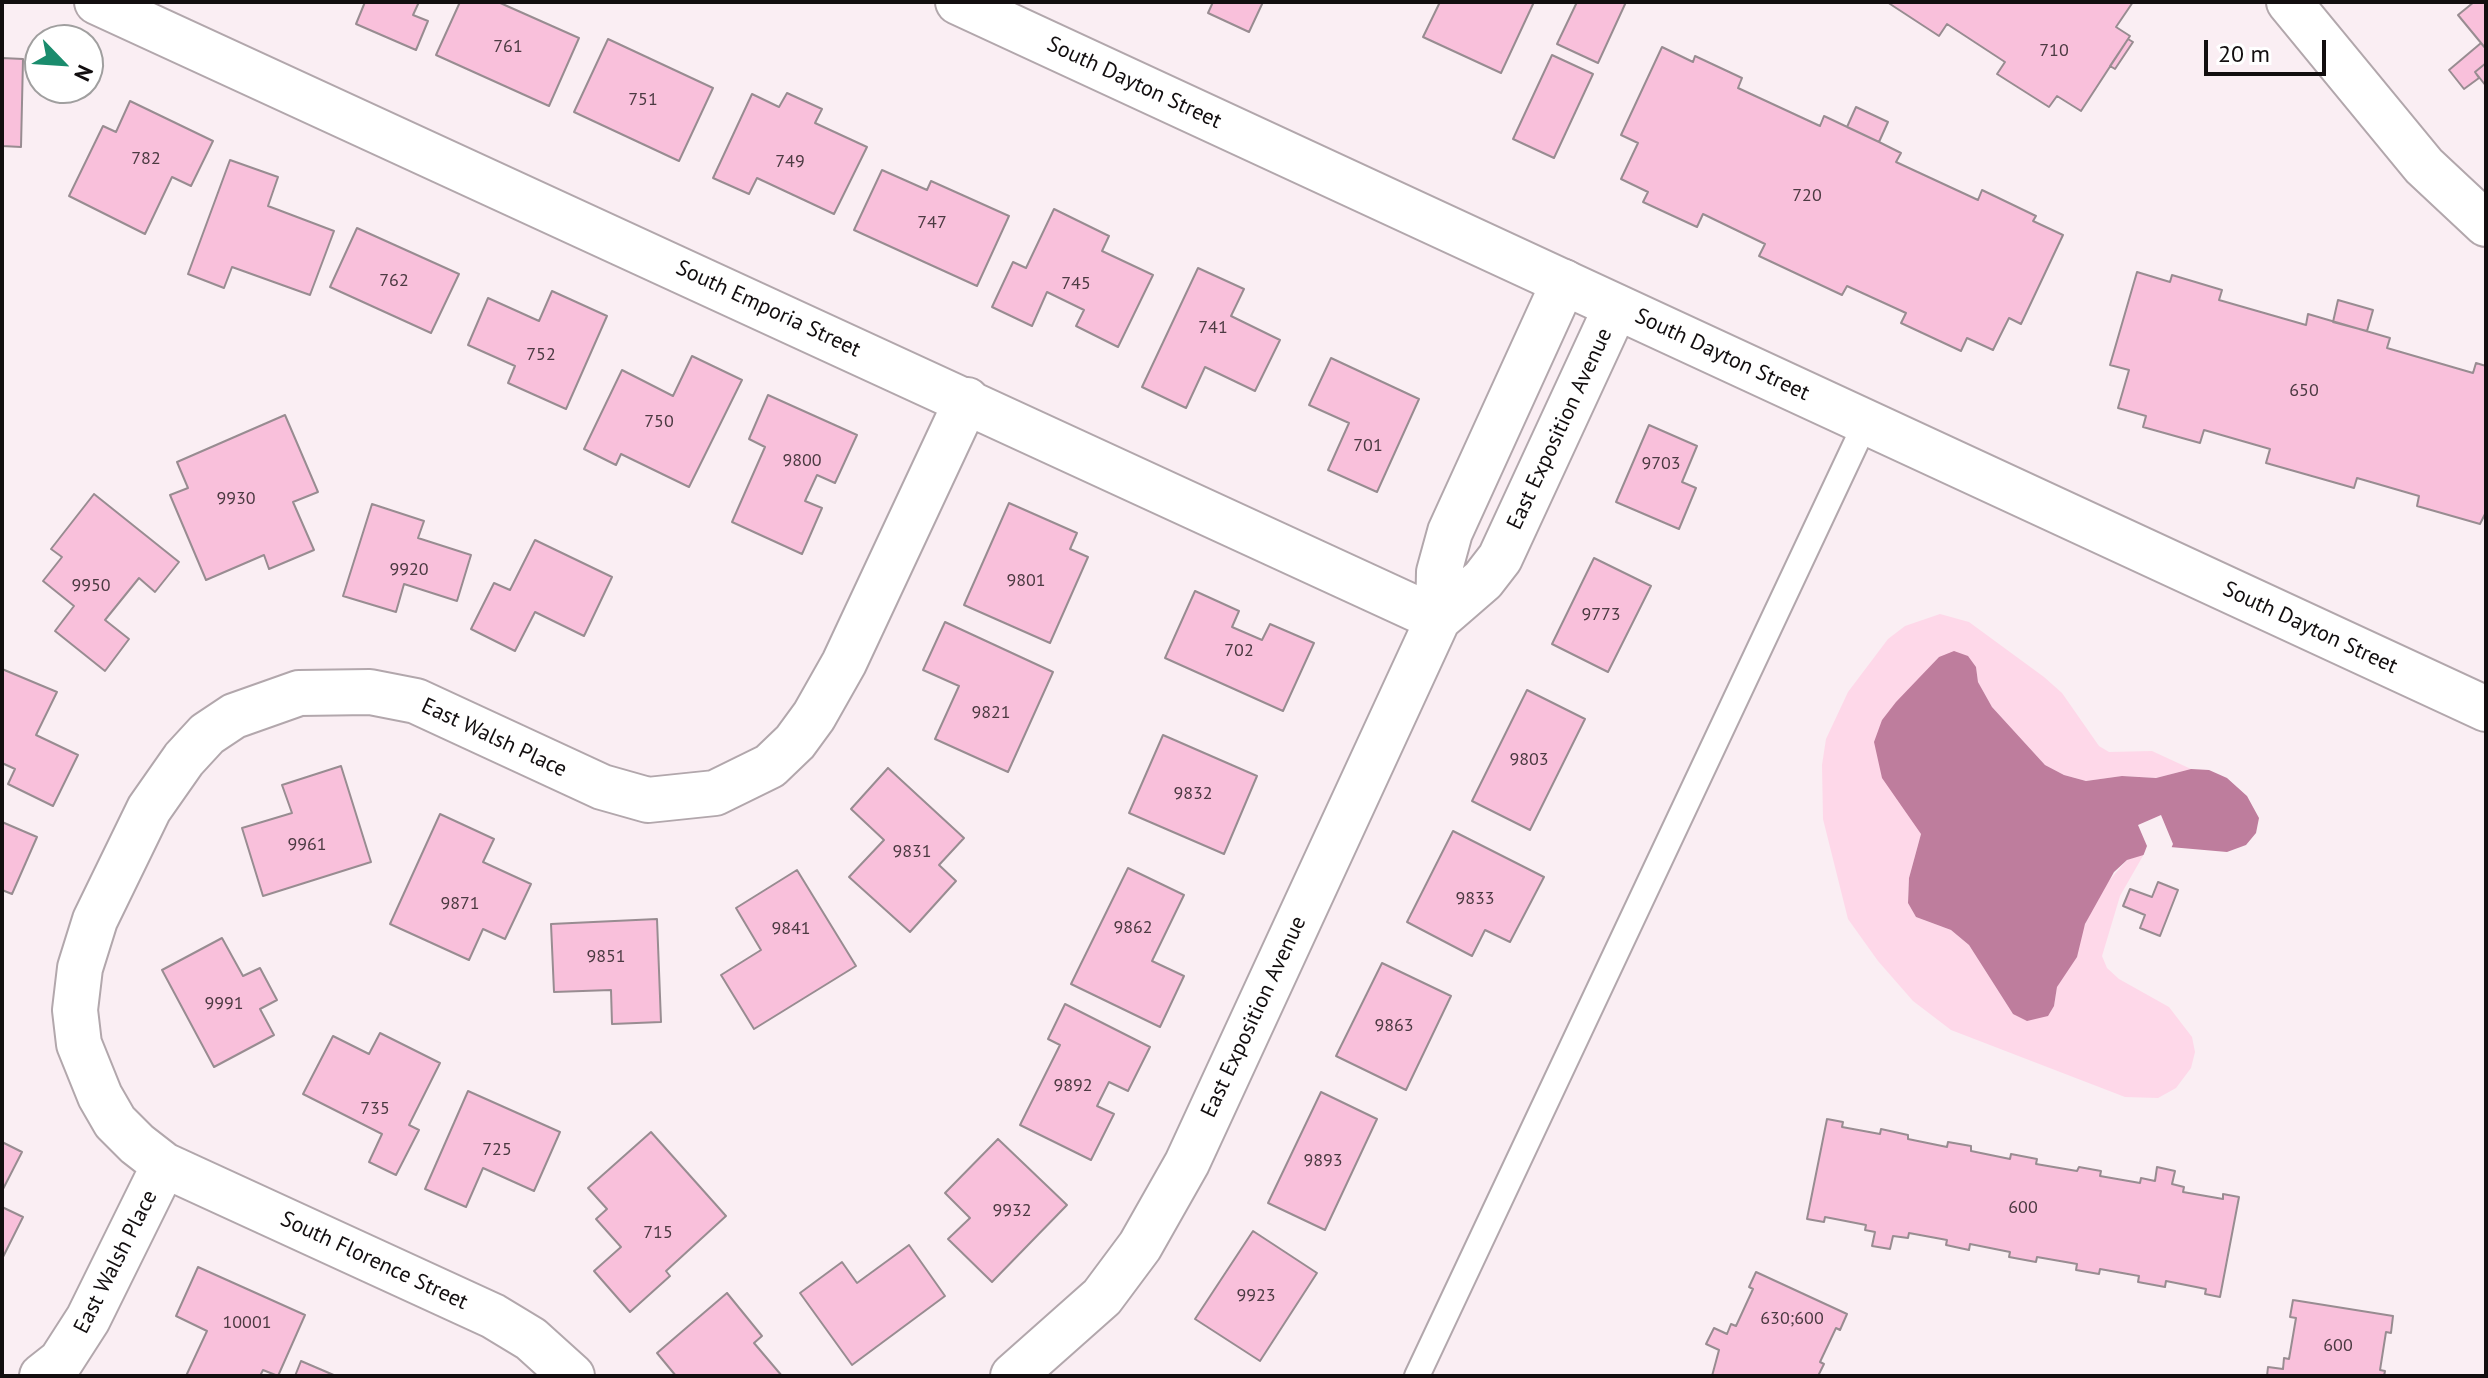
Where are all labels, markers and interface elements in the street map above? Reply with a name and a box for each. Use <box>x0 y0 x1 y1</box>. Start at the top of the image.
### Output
north arrow <box>24 24 104 104</box>
scale bar <box>2208 24 2330 74</box>
street label: South Dayton Street <box>1043 31 1225 135</box>
house number: 761 <box>493 36 523 58</box>
text: 20 m <box>2218 38 2270 69</box>
house number: 710 <box>2039 40 2069 62</box>
text: N <box>68 61 100 86</box>
house number: 751 <box>628 89 658 111</box>
house number: 782 <box>131 148 161 170</box>
house number: 749 <box>775 151 805 173</box>
house number: 720 <box>1792 185 1822 207</box>
house number: 747 <box>917 212 947 234</box>
street label: South Emporia Street <box>672 255 864 363</box>
house number: 762 <box>379 270 409 292</box>
house number: 745 <box>1061 273 1091 295</box>
street label: South Dayton Street <box>1631 303 1813 407</box>
house number: 741 <box>1198 317 1228 339</box>
street label: East Exposition Avenue <box>1502 324 1618 534</box>
house number: 752 <box>526 344 556 366</box>
house number: 650 <box>2289 380 2319 402</box>
house number: 750 <box>644 411 674 433</box>
house number: 701 <box>1353 435 1383 457</box>
house number: 9800 <box>782 450 822 472</box>
house number: 9703 <box>1641 453 1681 475</box>
house number: 9930 <box>216 488 256 510</box>
house number: 9920 <box>389 559 429 581</box>
house number: 9801 <box>1006 570 1046 592</box>
house number: 9950 <box>71 575 111 597</box>
street label: South Dayton Street <box>2219 576 2401 680</box>
house number: 9773 <box>1581 604 1621 626</box>
house number: 702 <box>1224 640 1254 662</box>
street label: East Walsh Place <box>417 693 571 783</box>
house number: 9821 <box>971 702 1011 724</box>
house number: 9803 <box>1509 749 1549 771</box>
house number: 9832 <box>1173 783 1213 805</box>
house number: 9961 <box>287 834 327 856</box>
house number: 9831 <box>892 841 932 863</box>
house number: 9833 <box>1455 888 1495 910</box>
house number: 9871 <box>440 893 480 915</box>
street label: East Exposition Avenue <box>1196 912 1312 1122</box>
house number: 9862 <box>1113 917 1153 939</box>
house number: 9841 <box>771 918 811 940</box>
house number: 9851 <box>586 946 626 968</box>
house number: 9991 <box>204 993 244 1015</box>
house number: 9863 <box>1374 1015 1414 1037</box>
house number: 9892 <box>1053 1075 1093 1097</box>
house number: 735 <box>360 1098 390 1120</box>
house number: 725 <box>482 1139 512 1161</box>
house number: 9893 <box>1303 1150 1343 1172</box>
street label: East Walsh Place <box>69 1186 163 1338</box>
house number: 600 <box>2008 1197 2038 1219</box>
house number: 9932 <box>992 1200 1032 1222</box>
street label: South Florence Street <box>276 1206 472 1316</box>
house number: 715 <box>643 1222 673 1244</box>
house number: 9923 <box>1236 1285 1276 1307</box>
house number: 630;600 <box>1760 1308 1824 1330</box>
house number: 10001 <box>222 1312 272 1334</box>
house number: 600 <box>2323 1335 2353 1357</box>

